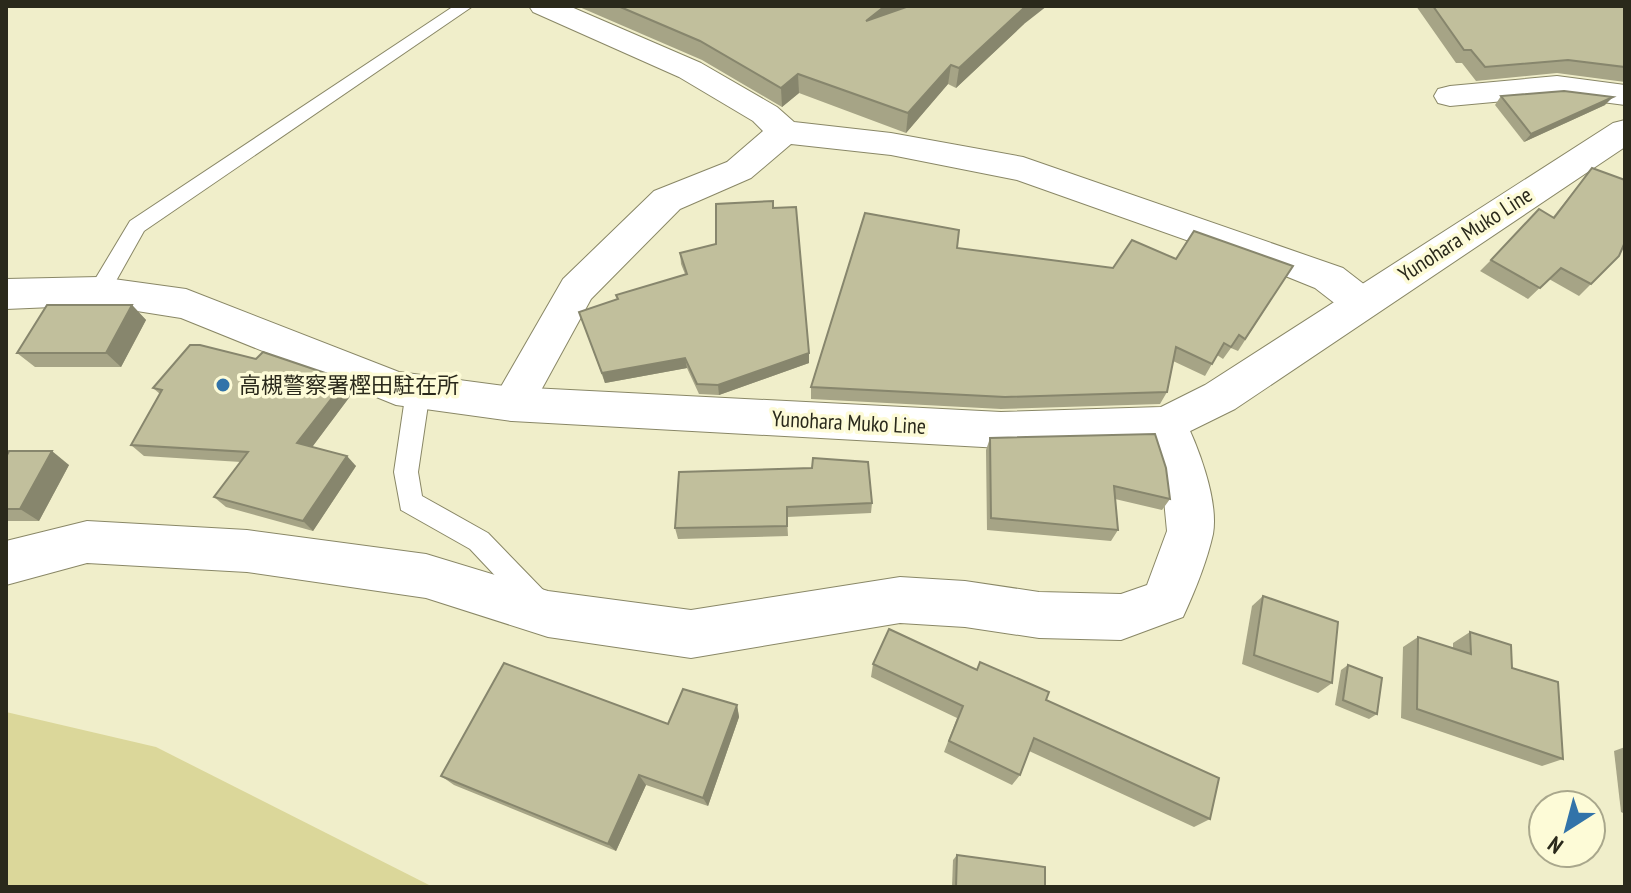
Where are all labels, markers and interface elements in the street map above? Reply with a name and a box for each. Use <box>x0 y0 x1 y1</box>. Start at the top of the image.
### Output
street label: Yunohara Muko Line <box>1393 180 1537 288</box>
place label: 高槻警察署樫田駐在所 <box>239 371 459 399</box>
marker: 高槻警察署樫田駐在所 <box>214 376 232 394</box>
street label: Yunohara Muko Line <box>771 404 927 440</box>
north arrow <box>1527 789 1607 869</box>
text: N <box>1542 830 1568 860</box>

